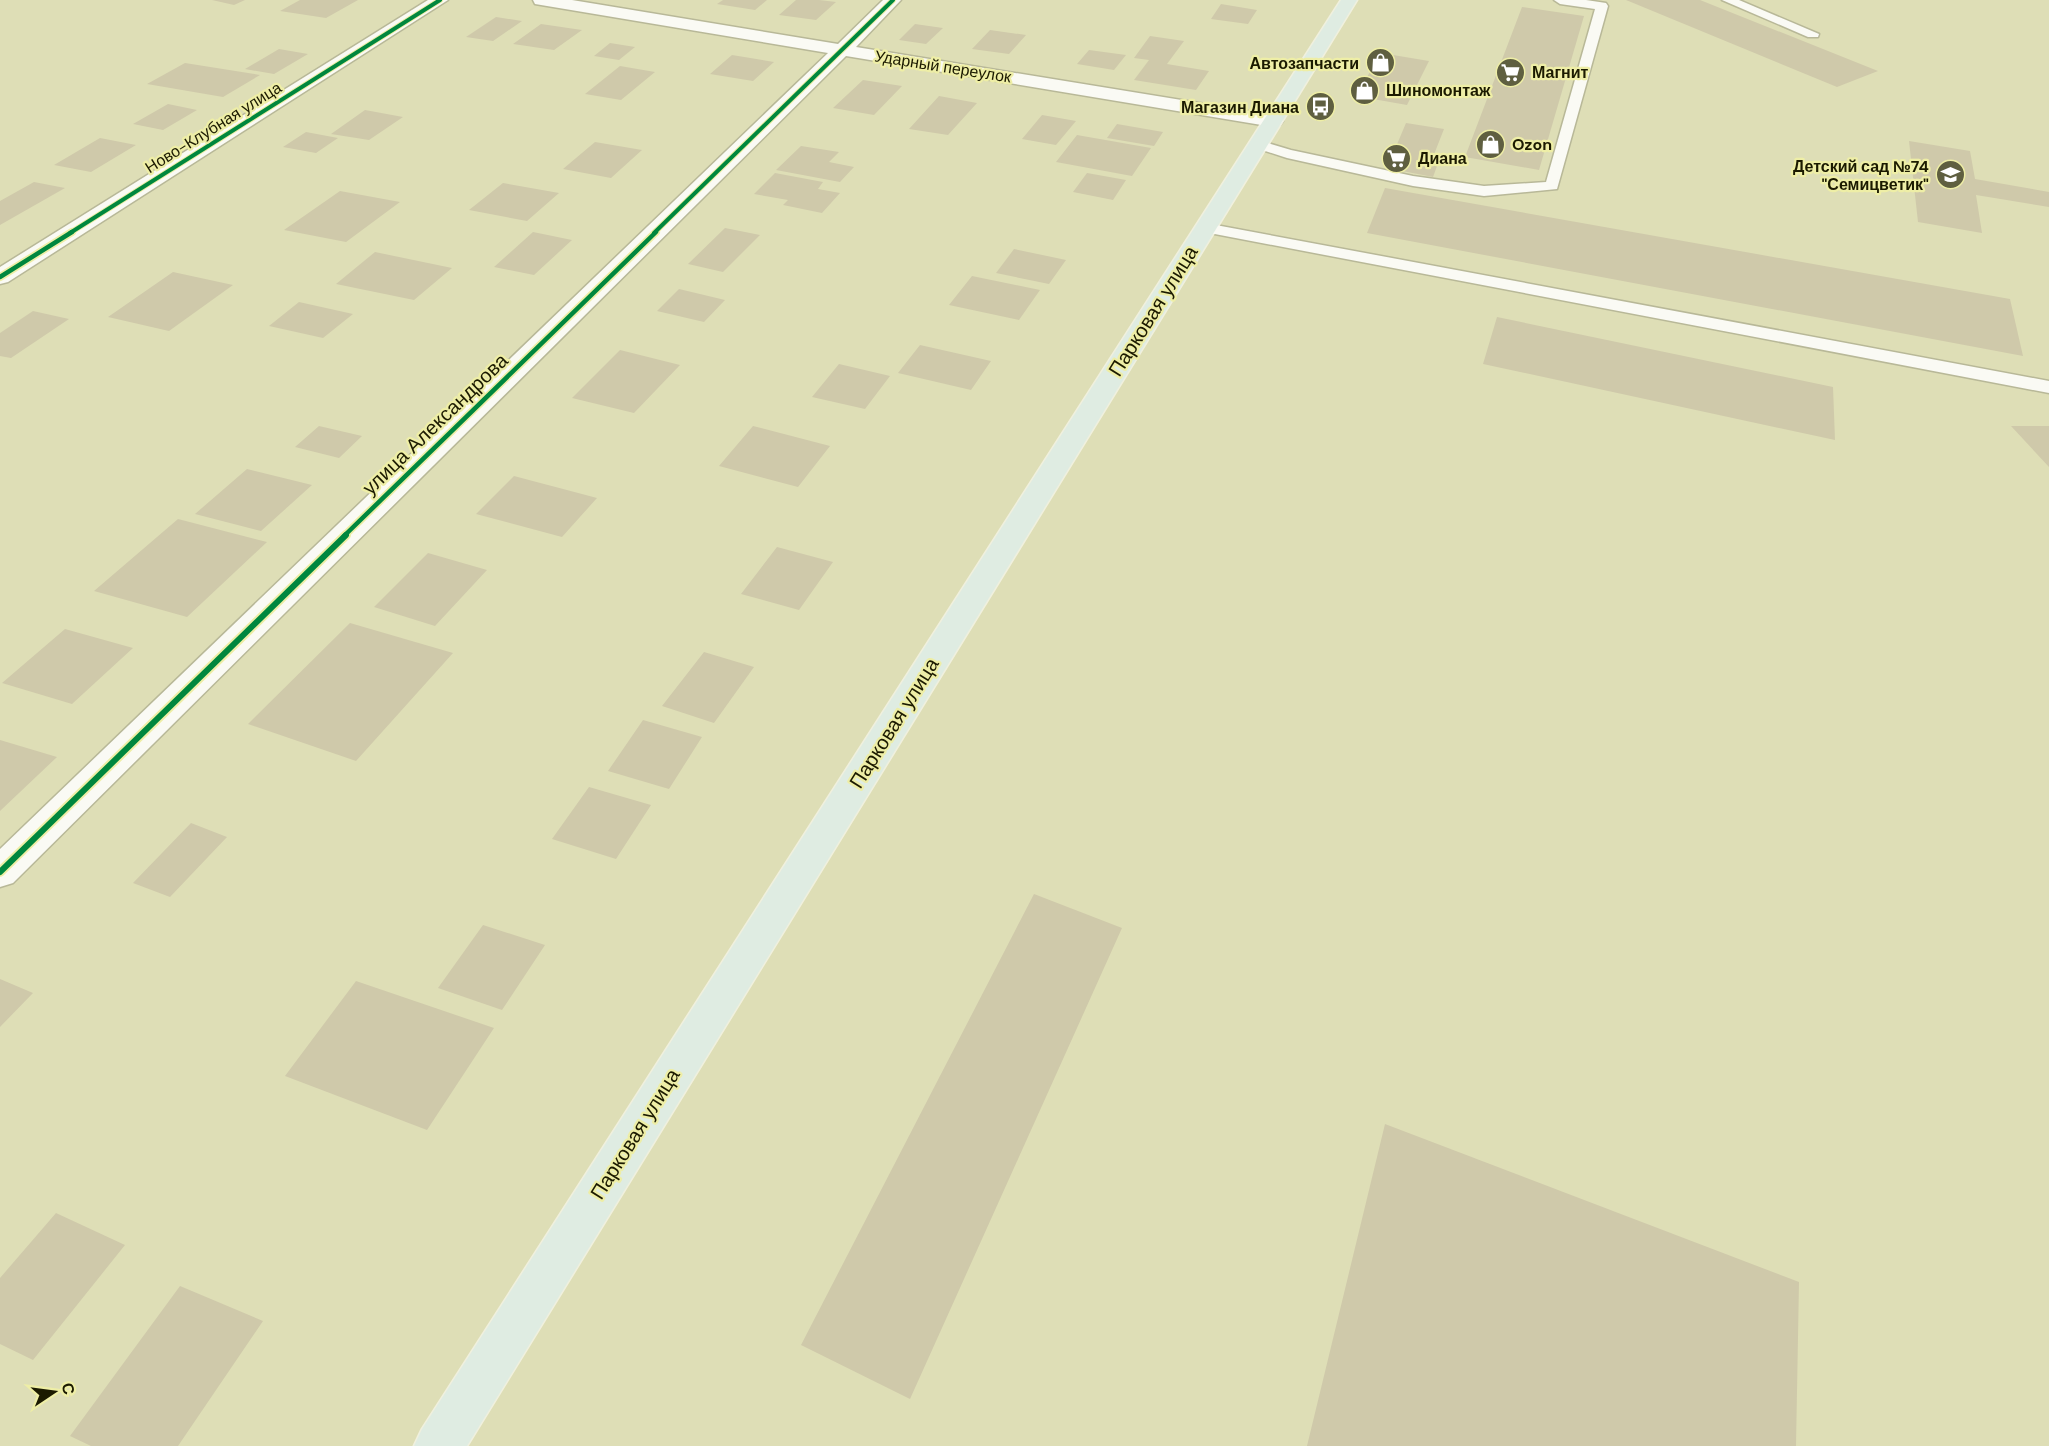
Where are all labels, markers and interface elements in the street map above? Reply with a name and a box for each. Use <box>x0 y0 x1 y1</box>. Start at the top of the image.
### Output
street label: Ударный переулок <box>873 45 1014 88</box>
shop icon: Автозапчасти <box>1364 47 1396 79</box>
place label: Автозапчасти <box>1250 53 1359 74</box>
supermarket icon: Магнит <box>1495 56 1527 88</box>
place label: Магнит <box>1532 62 1589 83</box>
shop icon: Шиномонтаж <box>1349 74 1381 106</box>
street label: Ново-Клубная улица <box>141 77 285 178</box>
place label: Шиномонтаж <box>1386 80 1491 101</box>
bus stop icon: Магазин Диана <box>1304 91 1336 123</box>
place label: Магазин Диана <box>1181 97 1299 118</box>
shop icon: Ozon <box>1475 128 1507 160</box>
place label: Ozon <box>1512 134 1552 155</box>
supermarket icon: Диана <box>1381 142 1413 174</box>
place label: Диана <box>1418 148 1467 169</box>
place label: Детский сад №74 "Семицветик" <box>1793 156 1929 195</box>
school or university icon: Детский сад №74 "Семицветик" <box>1934 159 1966 191</box>
street label: Парковая улица <box>1102 240 1204 381</box>
street label: улица Александрова <box>357 347 514 500</box>
street label: Парковая улица <box>843 652 945 793</box>
street label: Парковая улица <box>584 1063 686 1204</box>
north arrow <box>24 1362 84 1422</box>
text: С <box>57 1381 80 1397</box>

